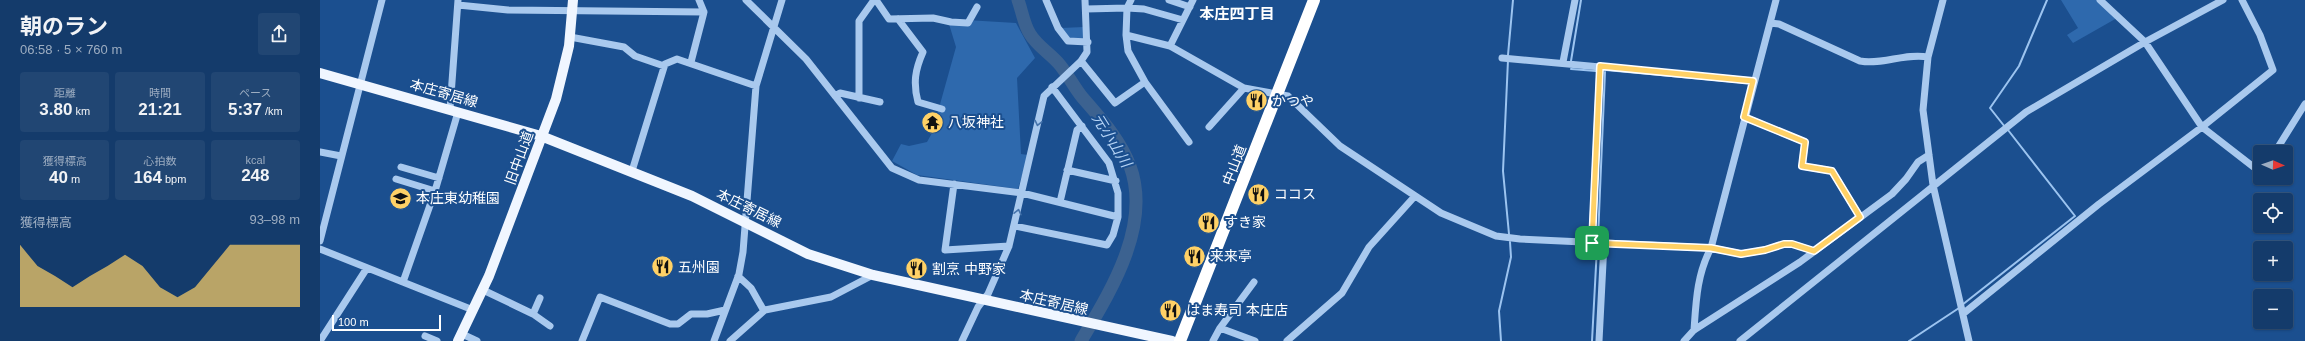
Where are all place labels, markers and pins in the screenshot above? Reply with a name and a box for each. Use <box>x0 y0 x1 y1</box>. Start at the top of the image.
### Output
restaurant icon: かつや <box>1243 88 1269 114</box>
place label: かつや <box>1272 93 1314 109</box>
temple icon: 八坂神社 <box>920 109 946 135</box>
place label: 八坂神社 <box>948 114 1004 130</box>
restaurant icon: ココス <box>1245 181 1271 207</box>
school or university icon: 本庄東幼稚園 <box>387 185 413 211</box>
place label: ココス <box>1274 186 1316 202</box>
place label: 本庄東幼稚園 <box>416 190 500 206</box>
restaurant icon: すき家 <box>1196 209 1222 235</box>
place label: すき家 <box>1224 214 1266 230</box>
pin <box>1575 226 1609 260</box>
restaurant icon: 来来亭 <box>1181 243 1207 269</box>
place label: 来来亭 <box>1210 248 1252 264</box>
restaurant icon: 五州園 <box>649 254 675 280</box>
restaurant icon: 割烹 中野家 <box>904 256 930 282</box>
place label: 五州園 <box>678 259 720 275</box>
place label: 割烹 中野家 <box>932 261 1006 277</box>
restaurant icon: はま寿司 本庄店 <box>1157 297 1183 323</box>
place label: はま寿司 本庄店 <box>1186 302 1288 318</box>

